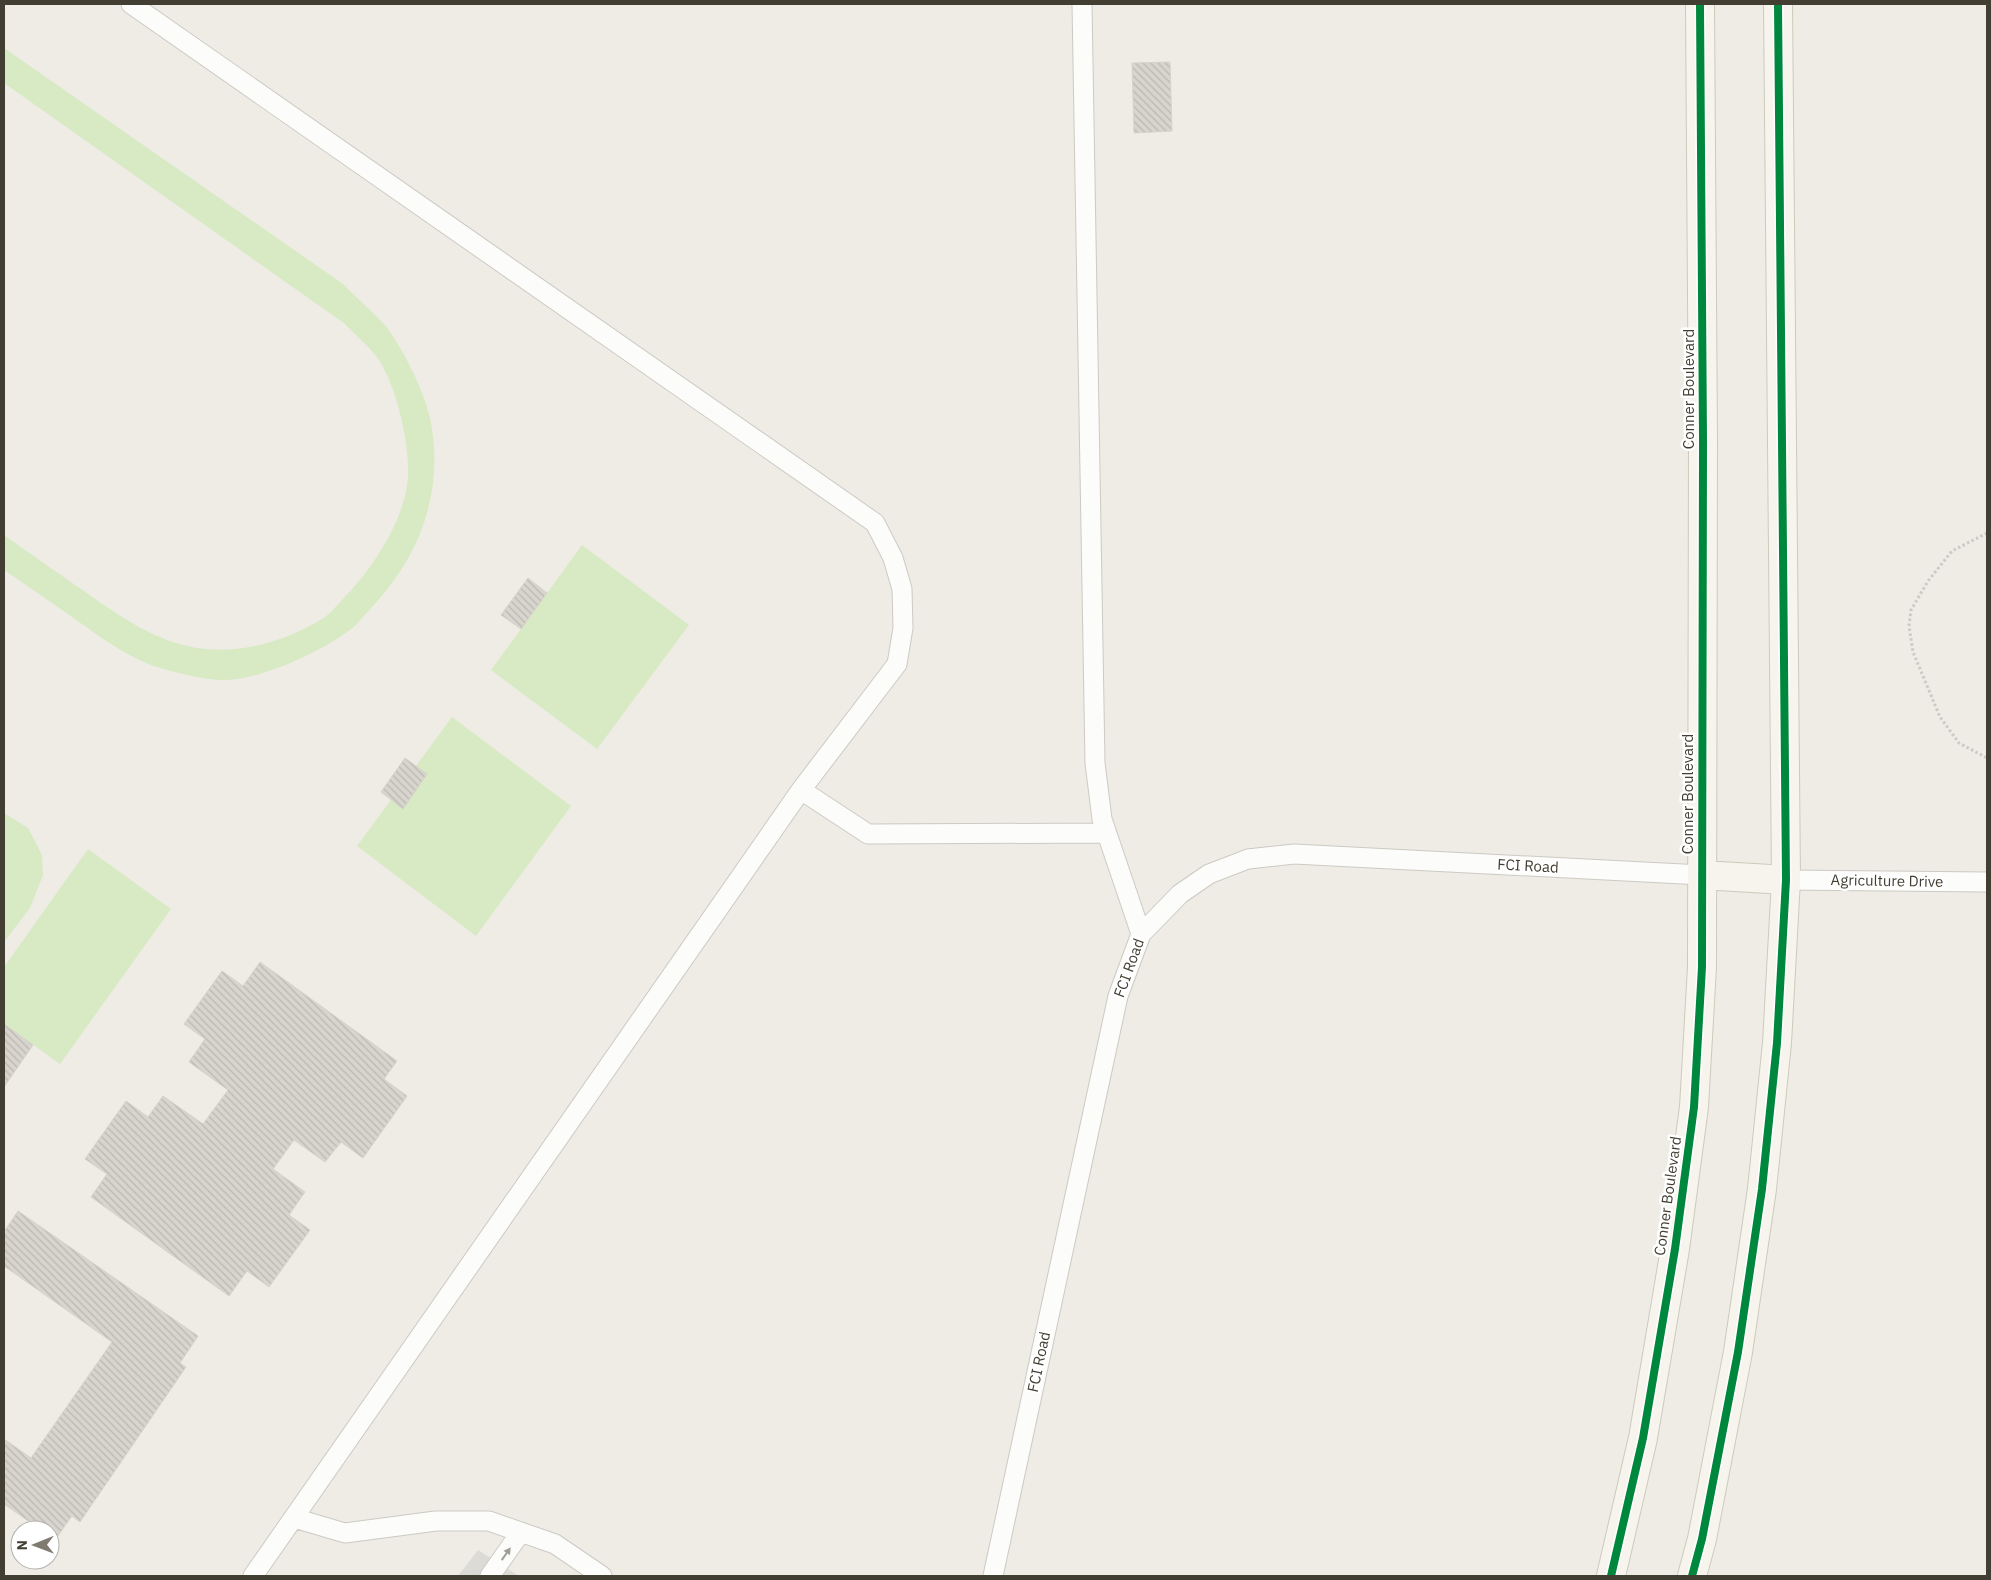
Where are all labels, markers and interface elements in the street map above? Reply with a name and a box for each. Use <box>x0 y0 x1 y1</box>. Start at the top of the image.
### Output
street label: Conner Boulevard <box>1679 329 1698 449</box>
street label: Conner Boulevard <box>1678 734 1697 854</box>
street label: FCI Road <box>1497 854 1559 877</box>
street label: Agriculture Drive <box>1831 870 1944 891</box>
street label: FCI Road <box>1109 936 1148 1000</box>
street label: Conner Boulevard <box>1650 1135 1685 1257</box>
street label: FCI Road <box>1023 1330 1054 1394</box>
north arrow <box>10 1520 60 1570</box>
text: N <box>13 1540 31 1550</box>
one-way arrow <box>501 1547 511 1561</box>

